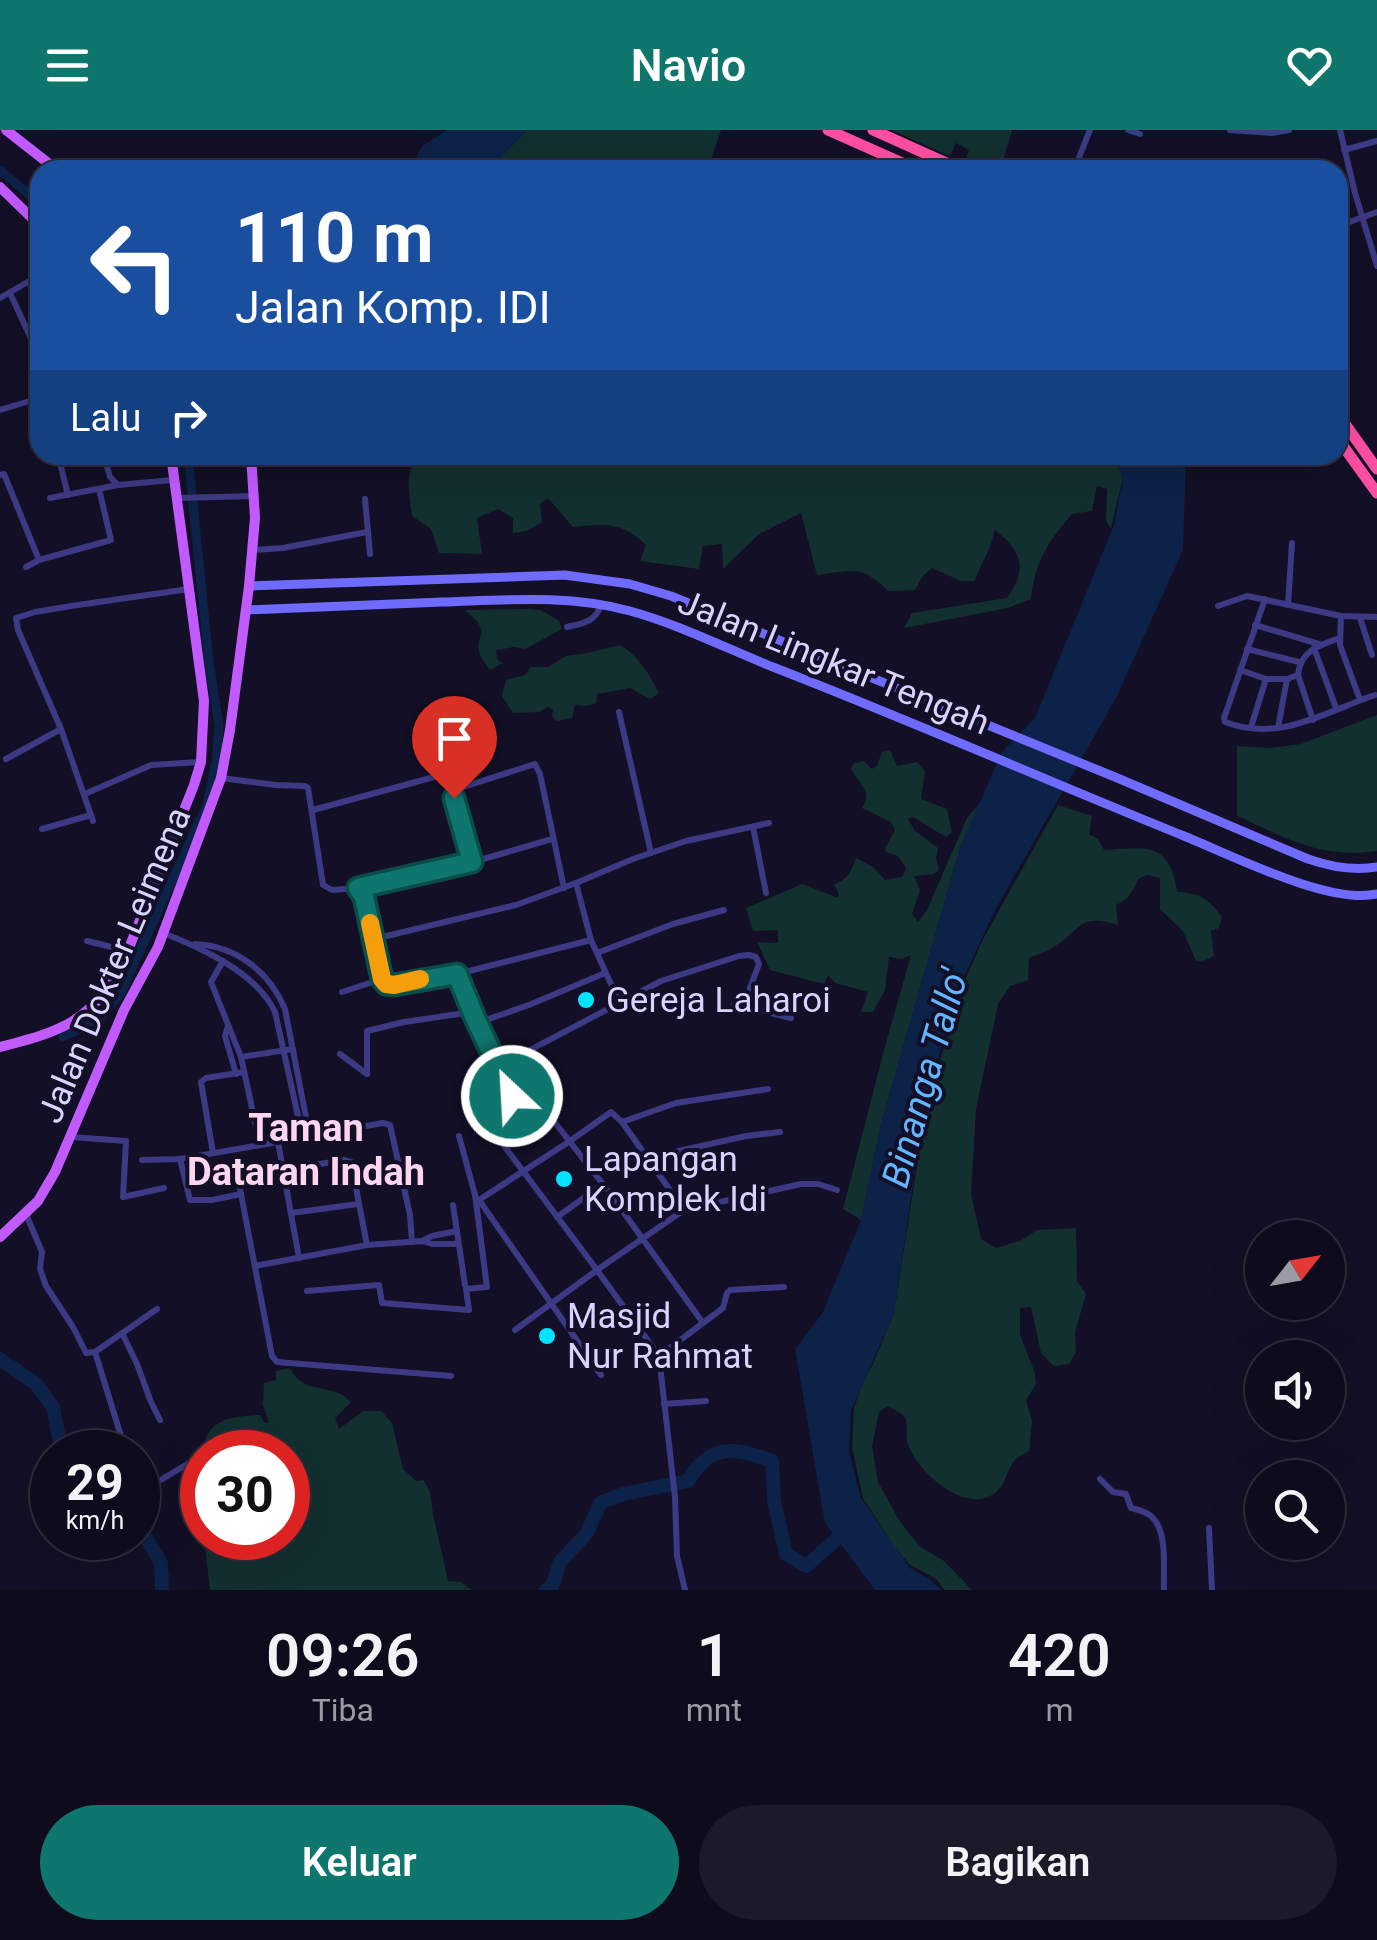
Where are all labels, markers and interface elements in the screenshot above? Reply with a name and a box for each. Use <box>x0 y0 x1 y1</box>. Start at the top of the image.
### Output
icon: menu <box>40 38 95 93</box>
icon: heart <box>1282 38 1337 93</box>
text: Navio <box>631 39 746 92</box>
text: 110 m <box>235 197 434 279</box>
icon: left <box>70 200 200 330</box>
text: Jalan Komp. IDI <box>235 281 551 334</box>
icon: right <box>161 390 216 445</box>
text: Lalu <box>70 396 141 440</box>
street label: Jalan Lingkar Tengah <box>672 581 995 744</box>
pin <box>412 696 497 799</box>
icon: arrive <box>427 711 482 766</box>
street label: Jalan Dokter Leimena <box>29 801 199 1129</box>
water label: Binanga Tallo' <box>873 962 978 1192</box>
place label: Gereja Laharoi <box>606 980 831 1021</box>
marker: Gereja Laharoi <box>575 989 597 1011</box>
position arrow <box>460 1044 564 1148</box>
district label: Taman Dataran Indah <box>187 1106 425 1194</box>
place label: Lapangan Komplek Idi <box>584 1139 767 1220</box>
marker: Lapangan Komplek Idi <box>553 1168 575 1190</box>
north arrow <box>1245 1220 1345 1320</box>
map controls <box>1245 1220 1345 1560</box>
place label: Masjid Nur Rahmat <box>567 1296 753 1377</box>
marker: Masjid Nur Rahmat <box>536 1325 558 1347</box>
button: sound <box>1245 1340 1345 1440</box>
speed limit sign: 30 <box>180 1430 310 1560</box>
text: 29 <box>66 1454 124 1512</box>
button: search <box>1245 1460 1345 1560</box>
text: km/h <box>66 1506 124 1535</box>
text: 09:26 <box>266 1620 420 1691</box>
text: 1 <box>697 1620 731 1691</box>
text: 420 <box>1008 1620 1111 1691</box>
text: Tiba <box>312 1691 374 1729</box>
text: mnt <box>686 1691 742 1729</box>
text: m <box>1045 1691 1073 1729</box>
button: Keluar <box>40 1805 679 1920</box>
button: Bagikan <box>699 1805 1337 1920</box>

